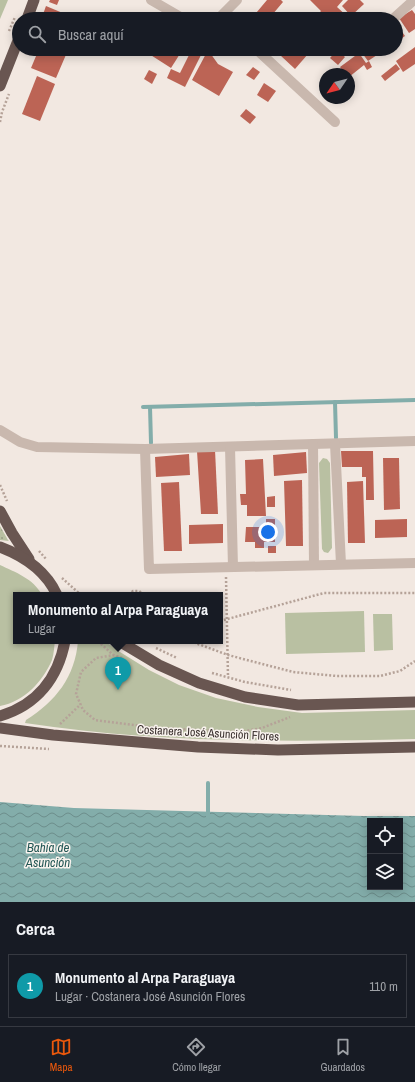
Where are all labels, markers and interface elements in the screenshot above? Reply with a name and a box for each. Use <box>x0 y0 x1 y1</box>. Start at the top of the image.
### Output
search box <box>12 12 403 56</box>
icon: search <box>26 23 48 45</box>
text: Buscar aquí <box>58 24 124 45</box>
north arrow <box>319 68 355 104</box>
your location <box>258 522 278 542</box>
popup <box>13 592 223 644</box>
text: Monumento al Arpa Paraguaya <box>28 599 208 620</box>
text: Lugar <box>28 620 55 637</box>
pin: 1 <box>105 657 131 690</box>
street label: Costanera José Asunción Flores <box>137 721 280 745</box>
map controls <box>367 818 403 890</box>
button: locate <box>367 818 403 854</box>
water label: Bahía de Asunción <box>25 839 70 871</box>
button: layers <box>367 854 403 890</box>
text: Cerca <box>16 917 55 940</box>
text: Monumento al Arpa Paraguaya <box>55 967 235 988</box>
text: 1 <box>27 978 33 995</box>
text: 110 m <box>369 978 398 995</box>
text: Lugar · Costanera José Asunción Flores <box>55 988 245 1005</box>
tab: Mapa <box>50 1036 72 1074</box>
tab: Cómo llegar <box>172 1036 221 1074</box>
tab: Guardados <box>320 1036 365 1074</box>

